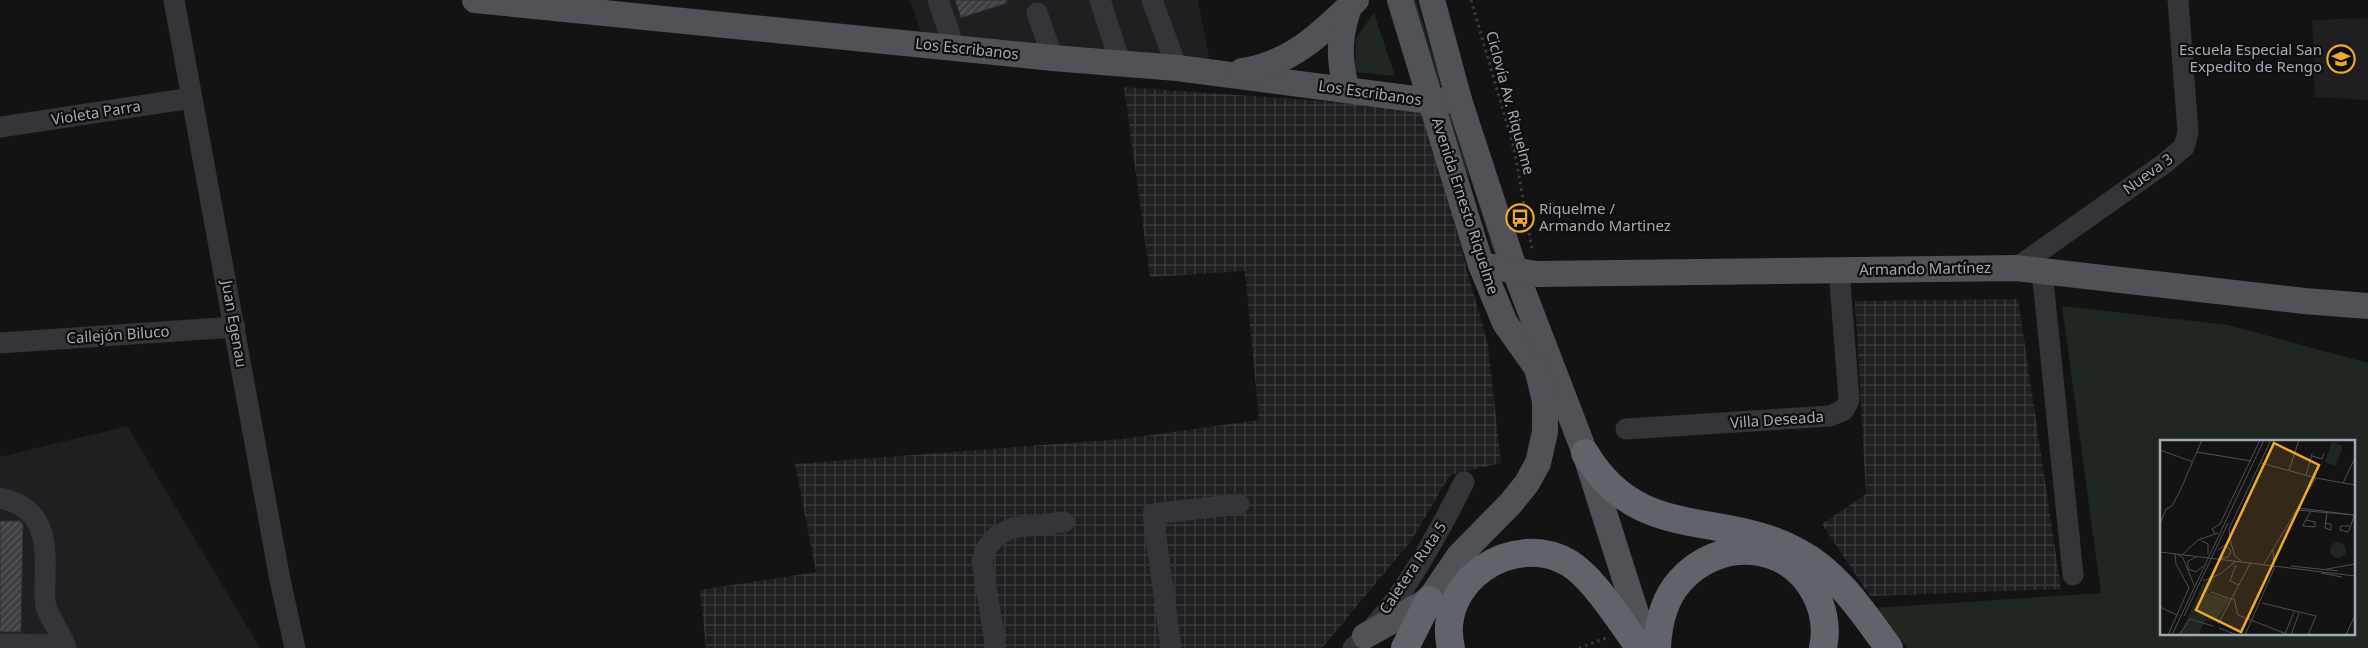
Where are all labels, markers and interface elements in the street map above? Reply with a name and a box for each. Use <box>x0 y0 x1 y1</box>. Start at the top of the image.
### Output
street label: Ciclovía Av. Riquelme <box>1482 29 1540 177</box>
street label: Los Escribanos <box>914 33 1020 63</box>
place label: Escuela Especial San Expedito de Rengo <box>2179 39 2322 76</box>
school or university icon: Escuela Especial San Expedito de Rengo <box>2326 44 2356 74</box>
street label: Los Escribanos <box>1317 75 1423 109</box>
street label: Violeta Parra <box>50 95 142 129</box>
street label: Avenida Ernesto Riquelme <box>1428 115 1504 297</box>
street label: Nueva 3 <box>2118 148 2176 198</box>
place label: Riquelme / Armando Martinez <box>1539 198 1671 235</box>
bus stop icon: Riquelme / Armando Martinez <box>1505 203 1535 233</box>
street label: Armando Martínez <box>1859 257 1991 279</box>
street label: Juan Egenau <box>217 277 252 369</box>
street label: Callejón Biluco <box>66 320 170 348</box>
street label: Villa Deseada <box>1729 406 1825 432</box>
inset map <box>2160 440 2356 636</box>
street label: Caletera Ruta 5 <box>1374 517 1450 617</box>

